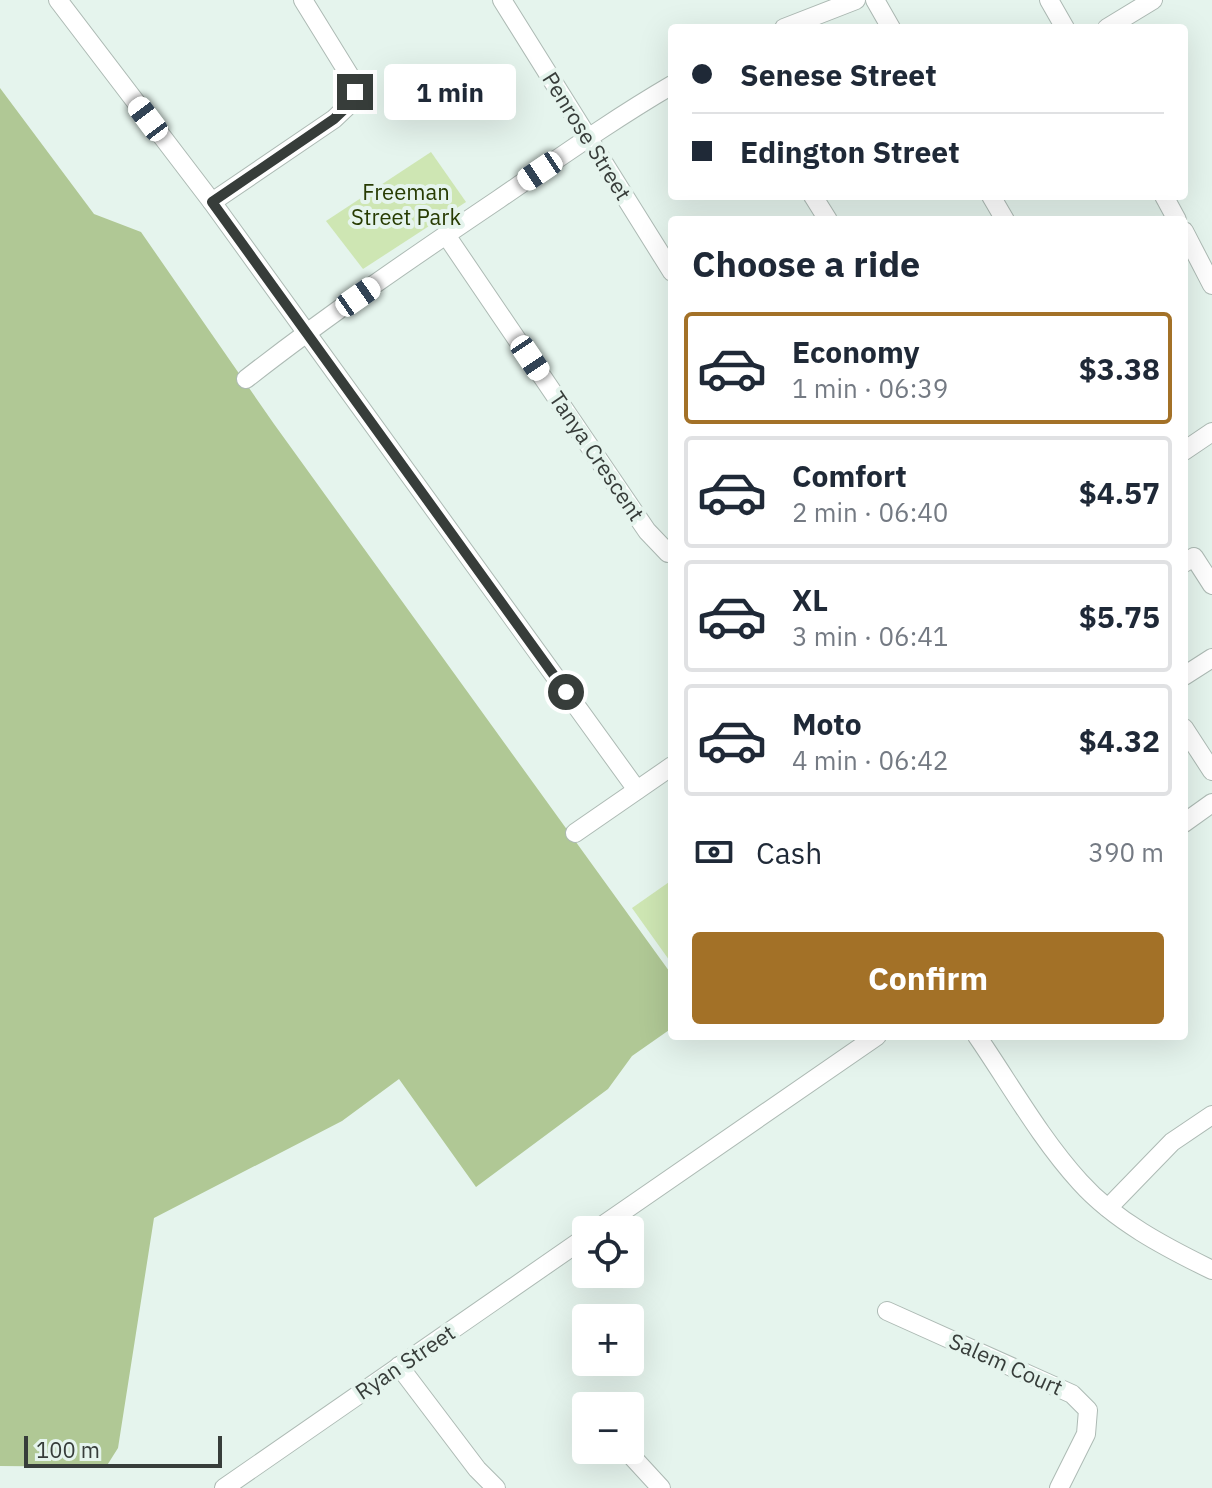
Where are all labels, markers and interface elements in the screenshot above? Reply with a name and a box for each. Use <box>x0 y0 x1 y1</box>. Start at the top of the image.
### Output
text: Senese Street <box>740 55 937 94</box>
callout: 1 min <box>383 64 515 120</box>
street label: Penrose Street <box>536 66 638 205</box>
route end <box>337 74 373 110</box>
text: 1 min <box>416 75 484 109</box>
car <box>124 93 172 145</box>
text: Edington Street <box>740 132 960 171</box>
car <box>513 148 567 194</box>
park label: Freeman Street Park <box>351 177 461 231</box>
text: Choose a ride <box>692 240 920 287</box>
car <box>331 273 385 321</box>
car <box>507 331 553 385</box>
icon: car <box>696 332 768 404</box>
text: Economy <box>792 332 920 371</box>
text: $3.38 <box>1079 349 1160 388</box>
text: 1 min · 06:39 <box>792 371 948 405</box>
street label: Tanya Crescent <box>543 385 651 526</box>
icon: car <box>696 456 768 528</box>
text: Comfort <box>792 456 907 495</box>
text: $4.57 <box>1079 473 1160 512</box>
text: 2 min · 06:40 <box>792 495 948 529</box>
icon: car <box>696 580 768 652</box>
text: XL <box>792 580 828 619</box>
text: $5.75 <box>1079 597 1160 636</box>
text: 3 min · 06:41 <box>792 619 948 653</box>
route start <box>548 674 584 710</box>
icon: car <box>696 704 768 776</box>
text: Moto <box>792 704 862 743</box>
text: $4.32 <box>1079 721 1160 760</box>
text: 4 min · 06:42 <box>792 743 948 777</box>
icon: cash <box>692 830 736 874</box>
text: Cash <box>756 833 822 872</box>
text: 390 m <box>1088 835 1164 869</box>
button: Confirm <box>692 932 1164 1024</box>
map controls <box>572 1216 644 1464</box>
button: locate <box>572 1216 644 1288</box>
button: + <box>572 1304 644 1376</box>
street label: Ryan Street <box>349 1318 460 1406</box>
street label: Salem Court <box>945 1326 1068 1401</box>
button: − <box>572 1392 644 1464</box>
scale bar <box>24 1432 222 1468</box>
text: 100 m <box>36 1435 100 1464</box>

